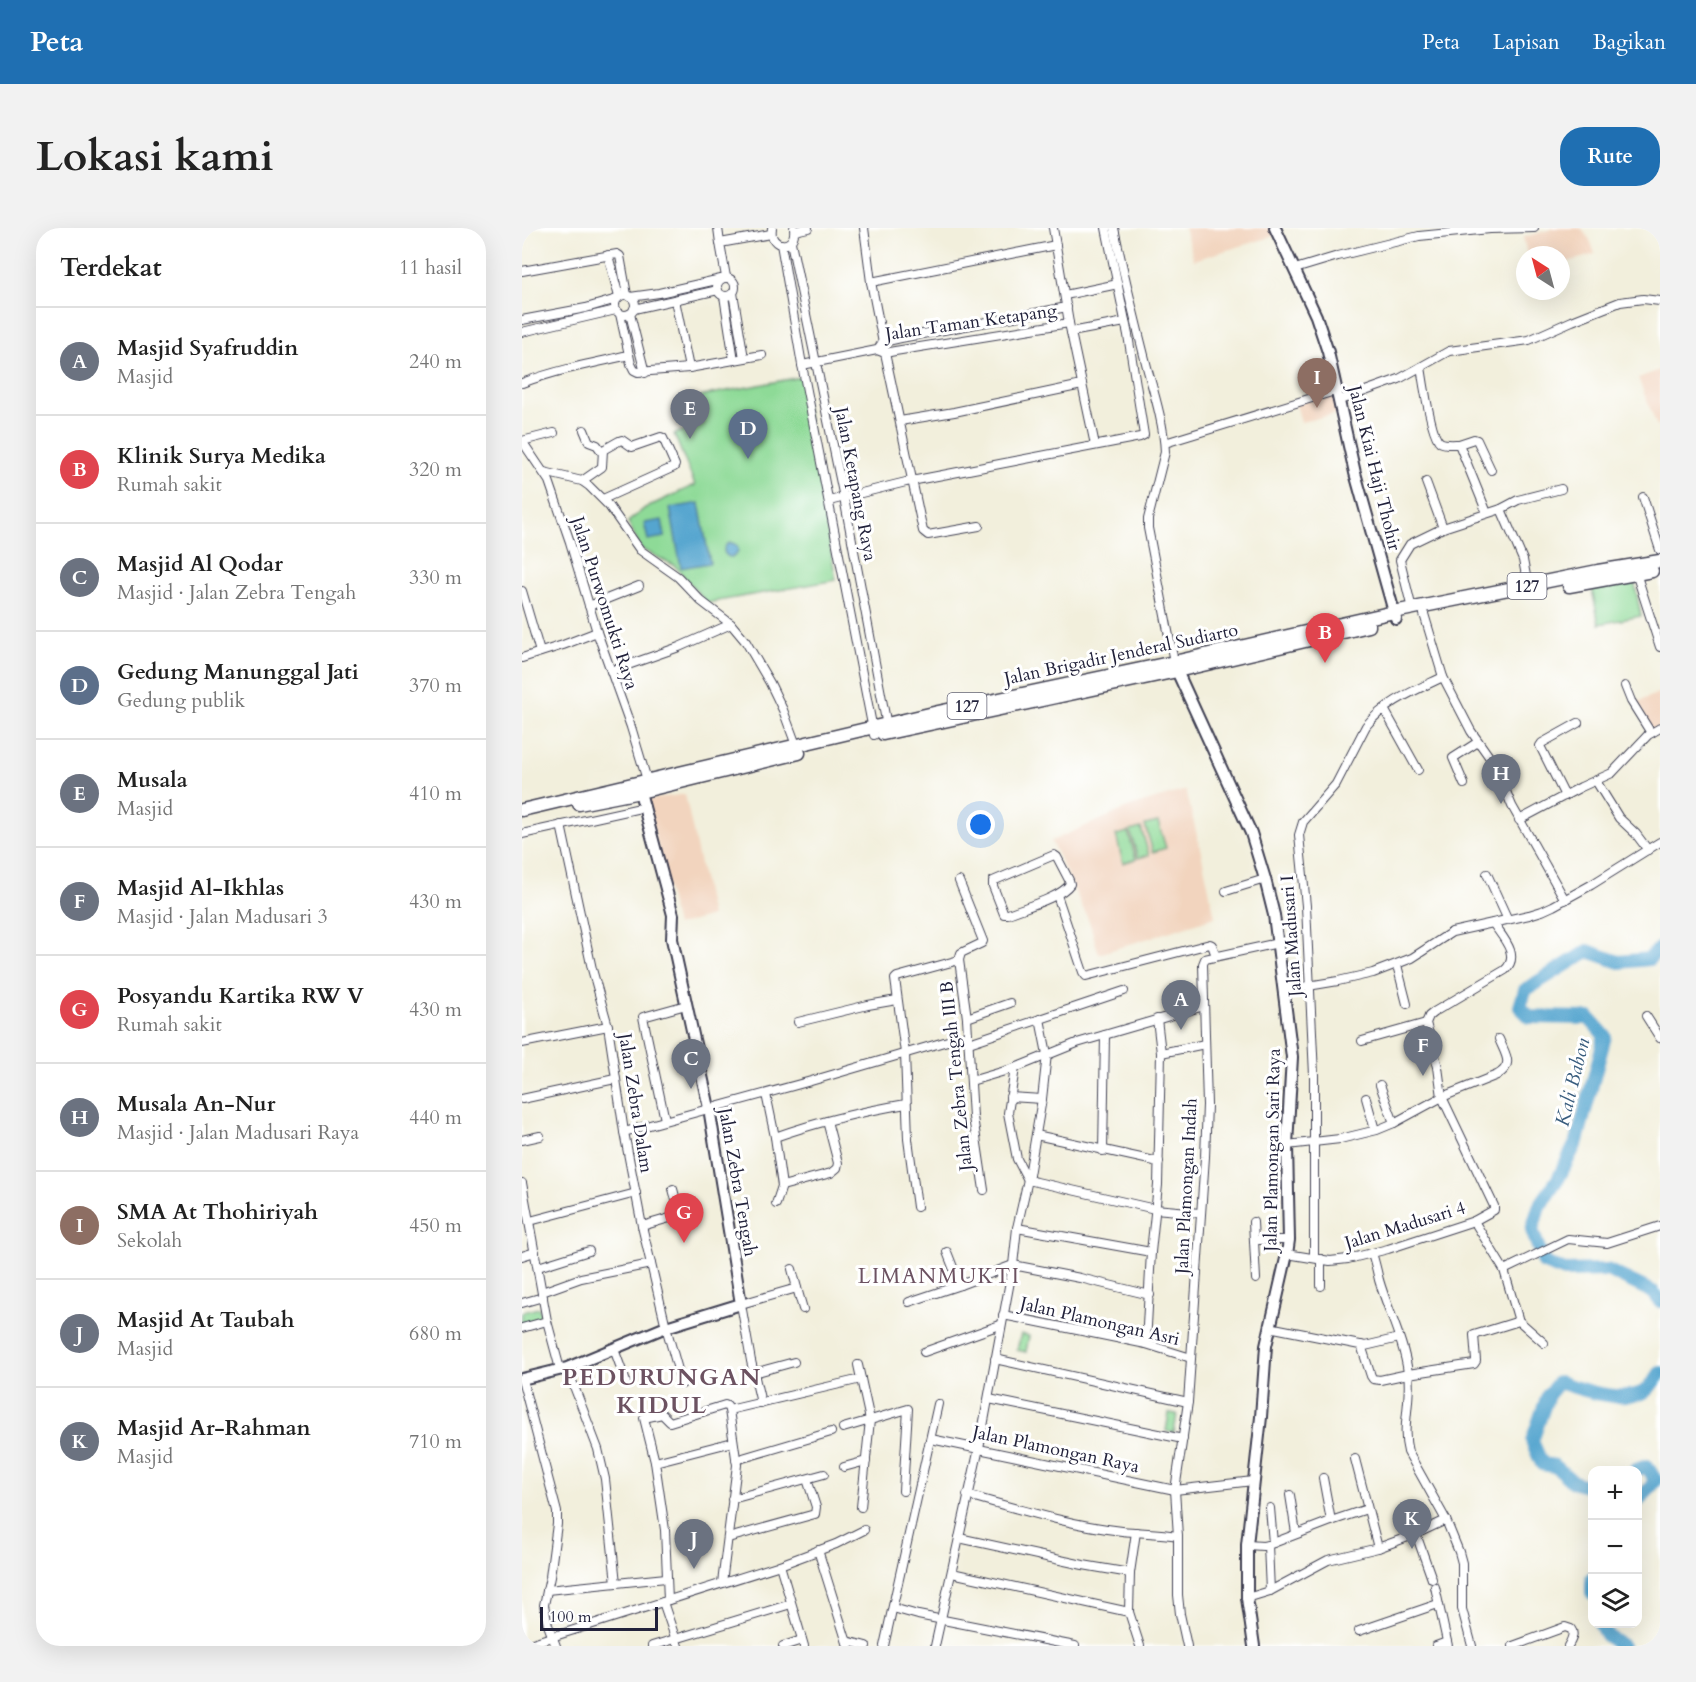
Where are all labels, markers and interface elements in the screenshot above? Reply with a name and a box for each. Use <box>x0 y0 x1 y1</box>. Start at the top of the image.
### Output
text: Peta <box>30 23 83 61</box>
text: Peta <box>1422 28 1460 57</box>
text: Lapisan <box>1493 28 1560 57</box>
text: Bagikan <box>1593 28 1666 57</box>
button: Rute <box>1560 127 1660 186</box>
text: Lokasi kami <box>36 128 274 185</box>
north arrow <box>1516 246 1570 300</box>
text: Terdekat <box>60 250 162 285</box>
text: 11 hasil <box>399 254 462 281</box>
street label: Jalan Taman Ketapang <box>881 298 1059 347</box>
text: Masjid Syafruddin <box>117 333 298 363</box>
text: A <box>72 348 87 375</box>
text: 240 m <box>409 348 462 375</box>
pin: I <box>1298 358 1336 408</box>
text: Masjid <box>117 363 173 390</box>
street label: Jalan Kiai Haji Thohir <box>1341 380 1407 554</box>
pin: E <box>670 390 710 439</box>
street label: Jalan Ketapang Raya <box>828 402 883 563</box>
pin: D <box>728 410 768 459</box>
text: Klinik Surya Medika <box>117 441 326 471</box>
text: B <box>72 456 87 483</box>
text: 320 m <box>409 456 462 483</box>
text: Rumah sakit <box>117 471 222 498</box>
street label: Jalan Purwomukti Raya <box>564 511 644 693</box>
text: Masjid Al Qodar <box>117 549 283 579</box>
text: C <box>72 564 87 591</box>
text: 330 m <box>409 564 462 591</box>
road number: 127 <box>1508 573 1546 599</box>
text: Masjid · Jalan Zebra Tengah <box>117 579 356 606</box>
pin: B <box>1306 614 1344 663</box>
street label: Jalan Brigadir Jenderal Sudiarto <box>999 617 1241 692</box>
text: Gedung Manunggal Jati <box>117 657 359 687</box>
text: D <box>71 672 88 699</box>
text: 370 m <box>409 672 462 699</box>
text: Gedung publik <box>117 687 245 714</box>
road number: 127 <box>948 693 986 719</box>
pin: H <box>1482 754 1520 804</box>
text: Musala <box>117 765 188 795</box>
text: E <box>73 780 86 807</box>
text: 410 m <box>409 780 462 807</box>
text: Masjid <box>117 795 173 822</box>
your location <box>966 810 995 839</box>
text: Masjid Al-Ikhlas <box>117 873 284 903</box>
street label: Jalan Madusari I <box>1275 874 1308 1001</box>
text: F <box>74 888 85 915</box>
text: 430 m <box>409 888 462 915</box>
text: Masjid · Jalan Madusari 3 <box>117 903 328 930</box>
street label: Jalan Zebra Tengah III B <box>934 980 979 1175</box>
pin: A <box>1162 980 1200 1030</box>
text: Posyandu Kartika RW V <box>117 981 364 1011</box>
text: G <box>71 996 88 1023</box>
text: 430 m <box>409 996 462 1023</box>
text: Rumah sakit <box>117 1011 222 1038</box>
pin: F <box>1404 1026 1442 1076</box>
street label: Jalan Zebra Dalam <box>612 1028 659 1175</box>
water label: Kali Babon <box>1548 1035 1597 1129</box>
pin: C <box>672 1040 710 1089</box>
street label: Jalan Plamongan Sari Raya <box>1258 1048 1287 1255</box>
text: Musala An-Nur <box>117 1089 276 1119</box>
street label: Jalan Plamongan Indah <box>1169 1097 1204 1278</box>
street label: Jalan Zebra Tengah <box>712 1103 763 1258</box>
text: H <box>71 1104 88 1131</box>
text: 440 m <box>409 1104 462 1131</box>
text: Masjid · Jalan Madusari Raya <box>117 1119 359 1146</box>
pin: G <box>664 1194 704 1243</box>
street label: Jalan Madusari 4 <box>1339 1195 1469 1257</box>
text: SMA At Thohiriyah <box>117 1197 318 1227</box>
text: I <box>76 1212 83 1239</box>
text: 450 m <box>409 1212 462 1239</box>
text: Sekolah <box>117 1227 182 1254</box>
district label: LIMANMUKTI <box>858 1262 1020 1291</box>
street label: Jalan Plamongan Asri <box>1015 1290 1182 1352</box>
text: Masjid At Taubah <box>117 1305 294 1335</box>
text: J <box>76 1320 83 1347</box>
text: 680 m <box>409 1320 462 1347</box>
text: Masjid <box>117 1335 173 1362</box>
district label: PEDURUNGAN KIDUL <box>562 1361 762 1422</box>
text: Masjid Ar-Rahman <box>117 1413 311 1443</box>
street label: Jalan Plamongan Raya <box>967 1419 1142 1479</box>
text: K <box>71 1428 88 1455</box>
text: 710 m <box>409 1428 462 1455</box>
text: Masjid <box>117 1443 173 1470</box>
map controls <box>1588 1466 1642 1628</box>
button: + <box>1588 1466 1642 1520</box>
pin: K <box>1392 1500 1432 1549</box>
pin: J <box>674 1520 714 1569</box>
button: − <box>1588 1520 1642 1574</box>
button: layers <box>1588 1574 1642 1628</box>
scale bar <box>540 1604 658 1632</box>
text: 100 m <box>549 1606 591 1628</box>

